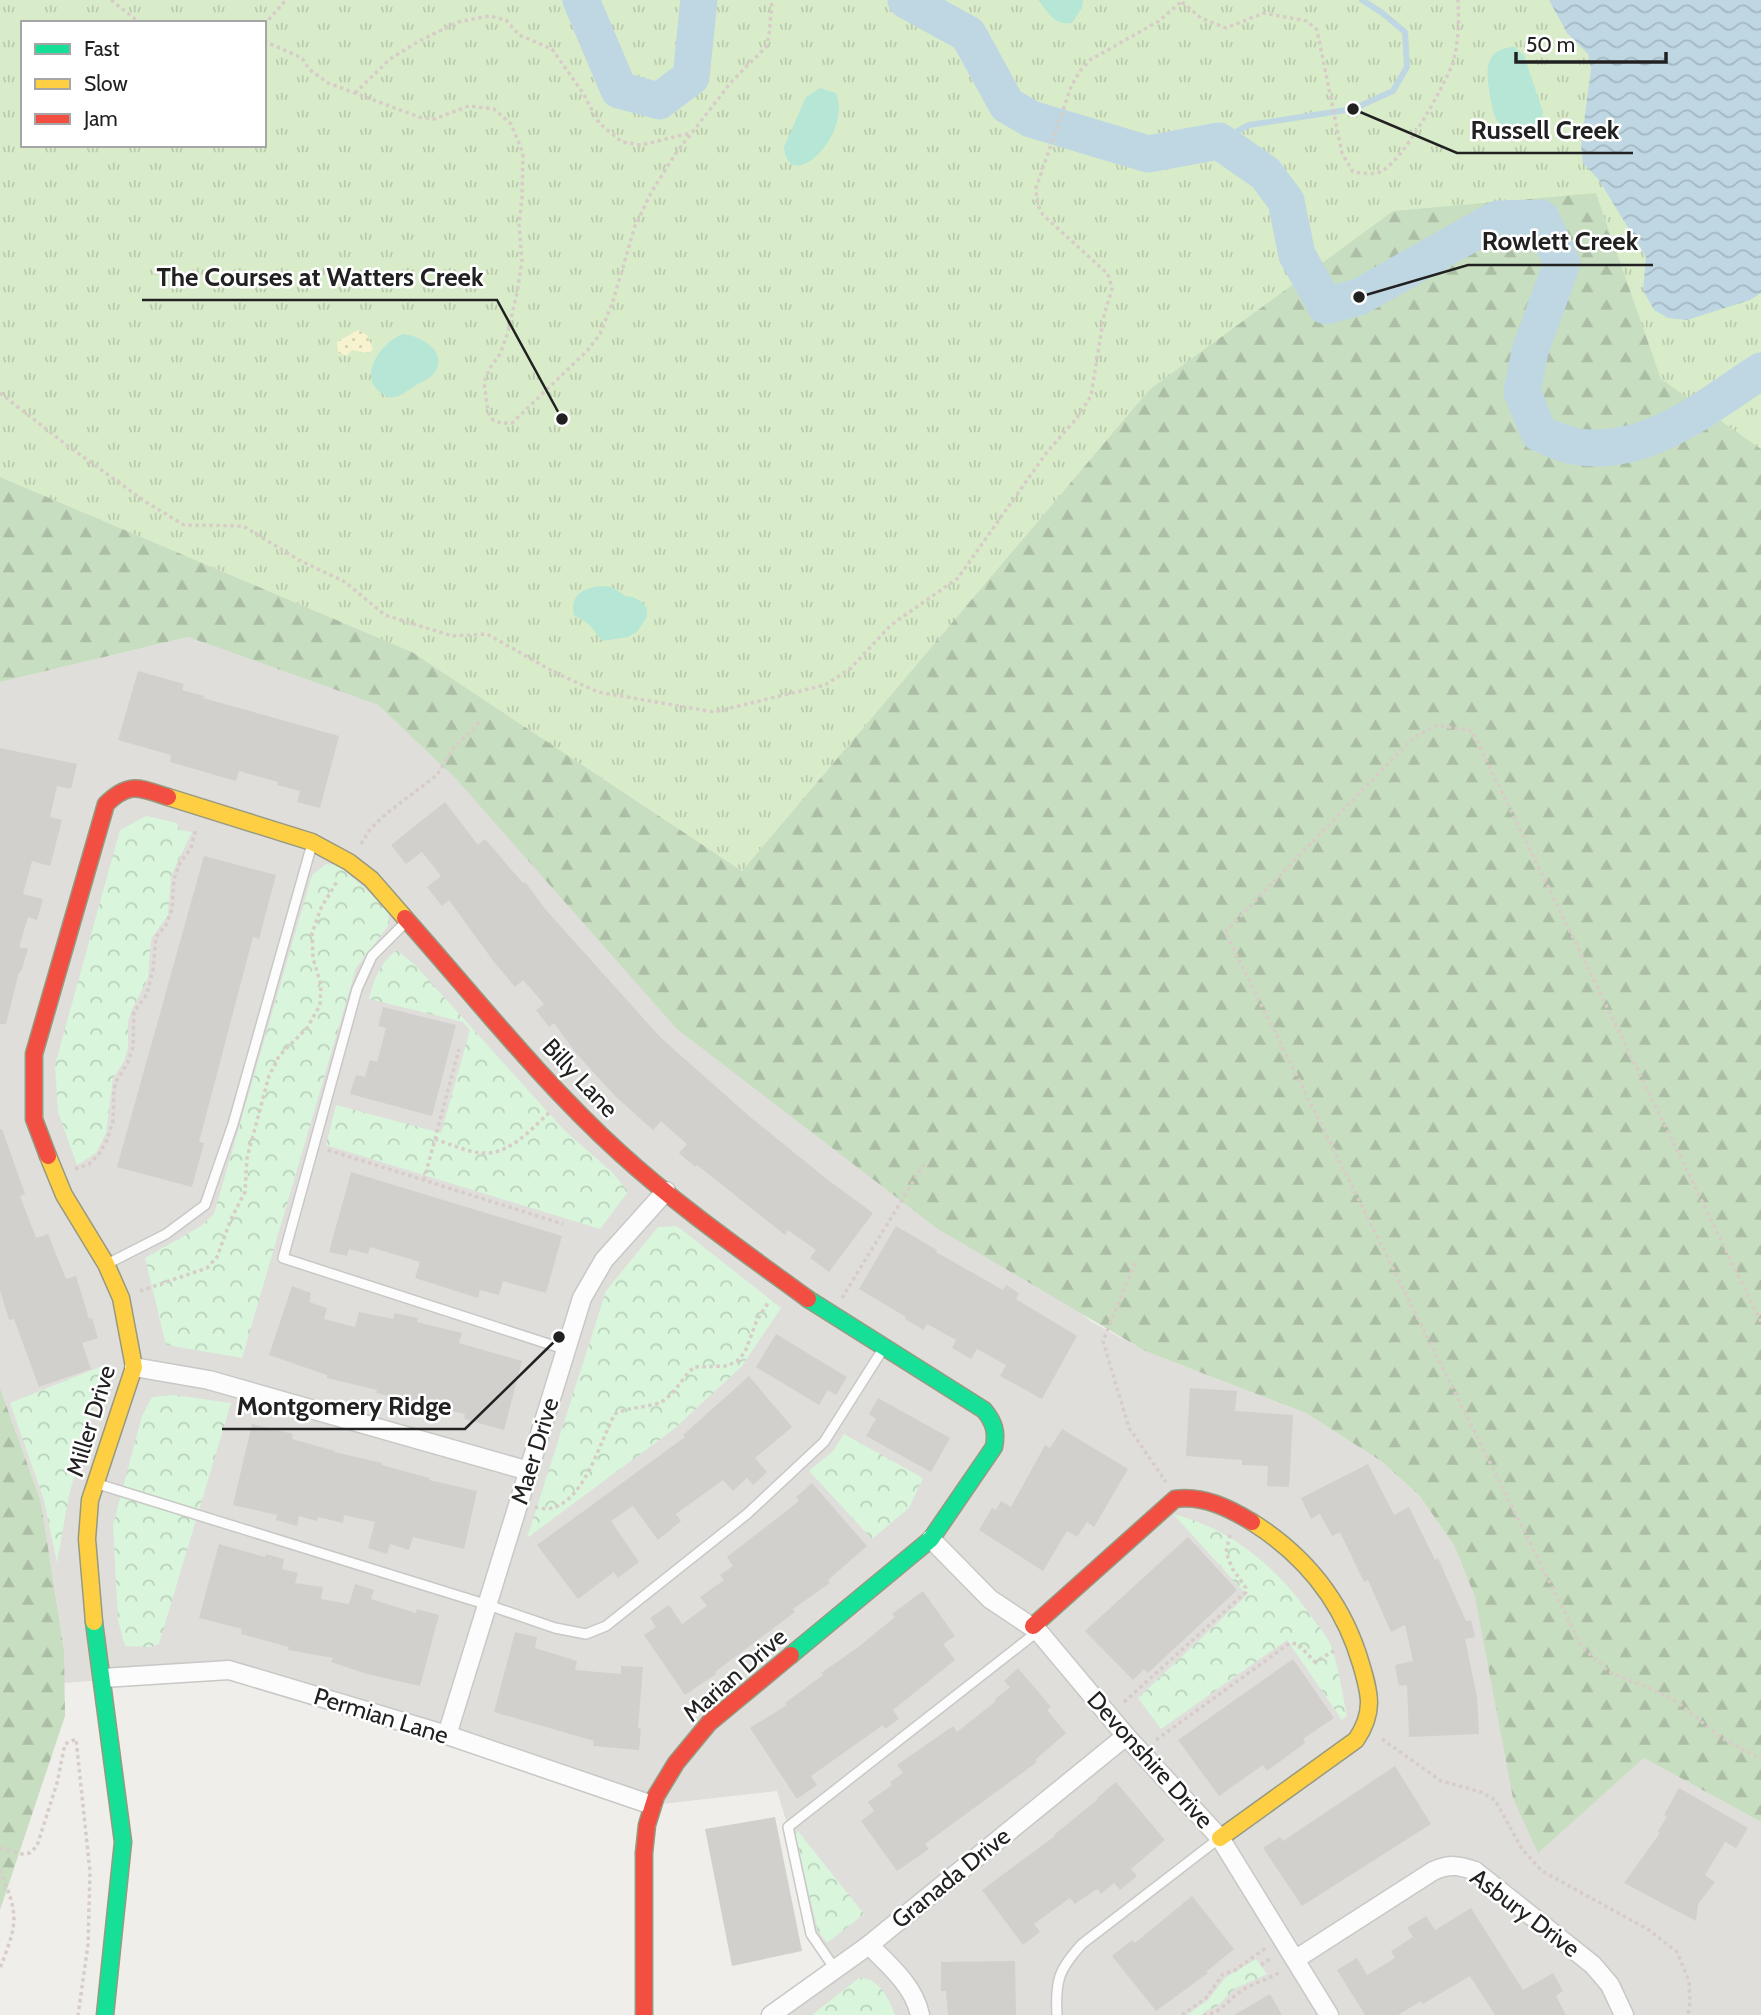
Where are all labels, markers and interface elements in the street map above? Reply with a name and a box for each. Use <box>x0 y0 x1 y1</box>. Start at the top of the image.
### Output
legend <box>21 21 266 147</box>
scale bar <box>1516 21 1666 65</box>
text: 50 m <box>1526 32 1575 57</box>
text: Fast <box>84 36 120 61</box>
text: Slow <box>84 71 128 96</box>
text: Jam <box>83 106 118 131</box>
callout: Russell Creek <box>1457 106 1633 153</box>
text: Russell Creek <box>1471 114 1620 146</box>
callout: Rowlett Creek <box>1468 218 1653 265</box>
text: Rowlett Creek <box>1482 225 1639 257</box>
callout: The Courses at Watters Creek <box>142 253 497 300</box>
text: The Courses at Watters Creek <box>156 261 484 293</box>
street label: Billy Lane <box>537 1032 624 1123</box>
street label: Miller Drive <box>60 1362 121 1480</box>
callout: Montgomery Ridge <box>222 1382 465 1429</box>
text: Montgomery Ridge <box>237 1390 451 1422</box>
street label: Maer Drive <box>505 1394 564 1508</box>
street label: Marian Drive <box>677 1622 792 1727</box>
street label: Permian Lane <box>310 1681 452 1750</box>
street label: Devonshire Drive <box>1081 1685 1220 1834</box>
street label: Granada Drive <box>886 1821 1016 1934</box>
street label: Asbury Drive <box>1465 1862 1586 1963</box>

